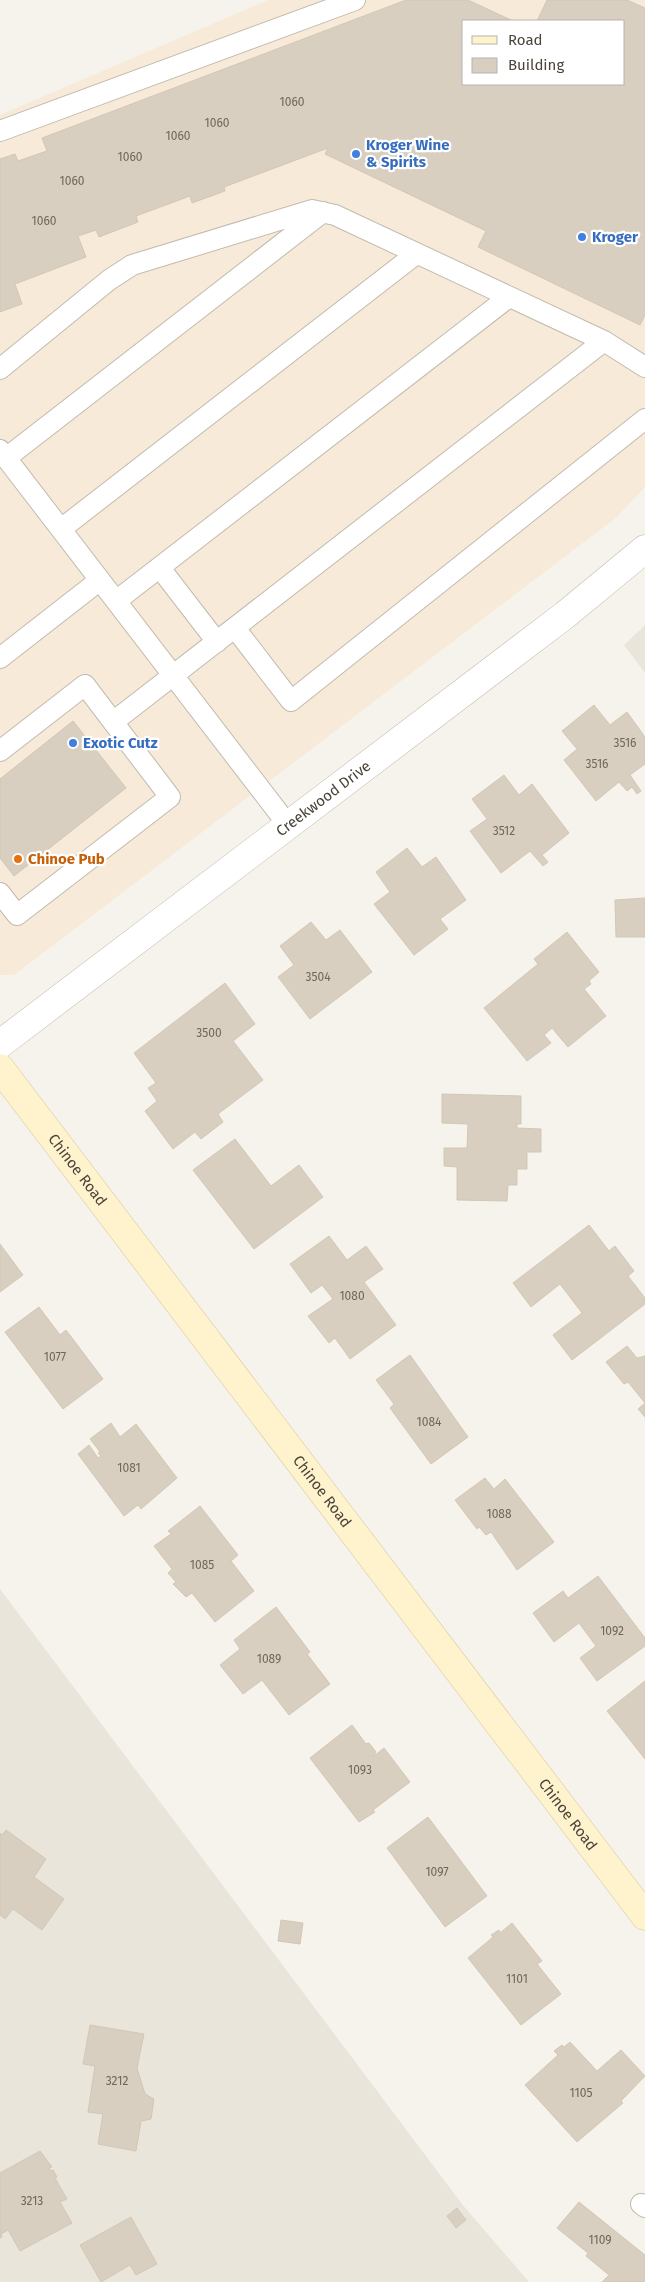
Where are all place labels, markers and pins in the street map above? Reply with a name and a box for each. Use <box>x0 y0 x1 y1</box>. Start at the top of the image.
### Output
place label: Kroger Wine & Spirits <box>366 136 449 171</box>
marker: Kroger Wine & Spirits <box>350 148 362 160</box>
place label: Kroger <box>592 228 639 246</box>
marker: Kroger <box>576 231 588 243</box>
place label: Exotic Cutz <box>83 734 158 752</box>
marker: Exotic Cutz <box>67 737 79 749</box>
place label: Chinoe Pub <box>28 850 105 868</box>
marker: Chinoe Pub <box>12 853 24 865</box>

